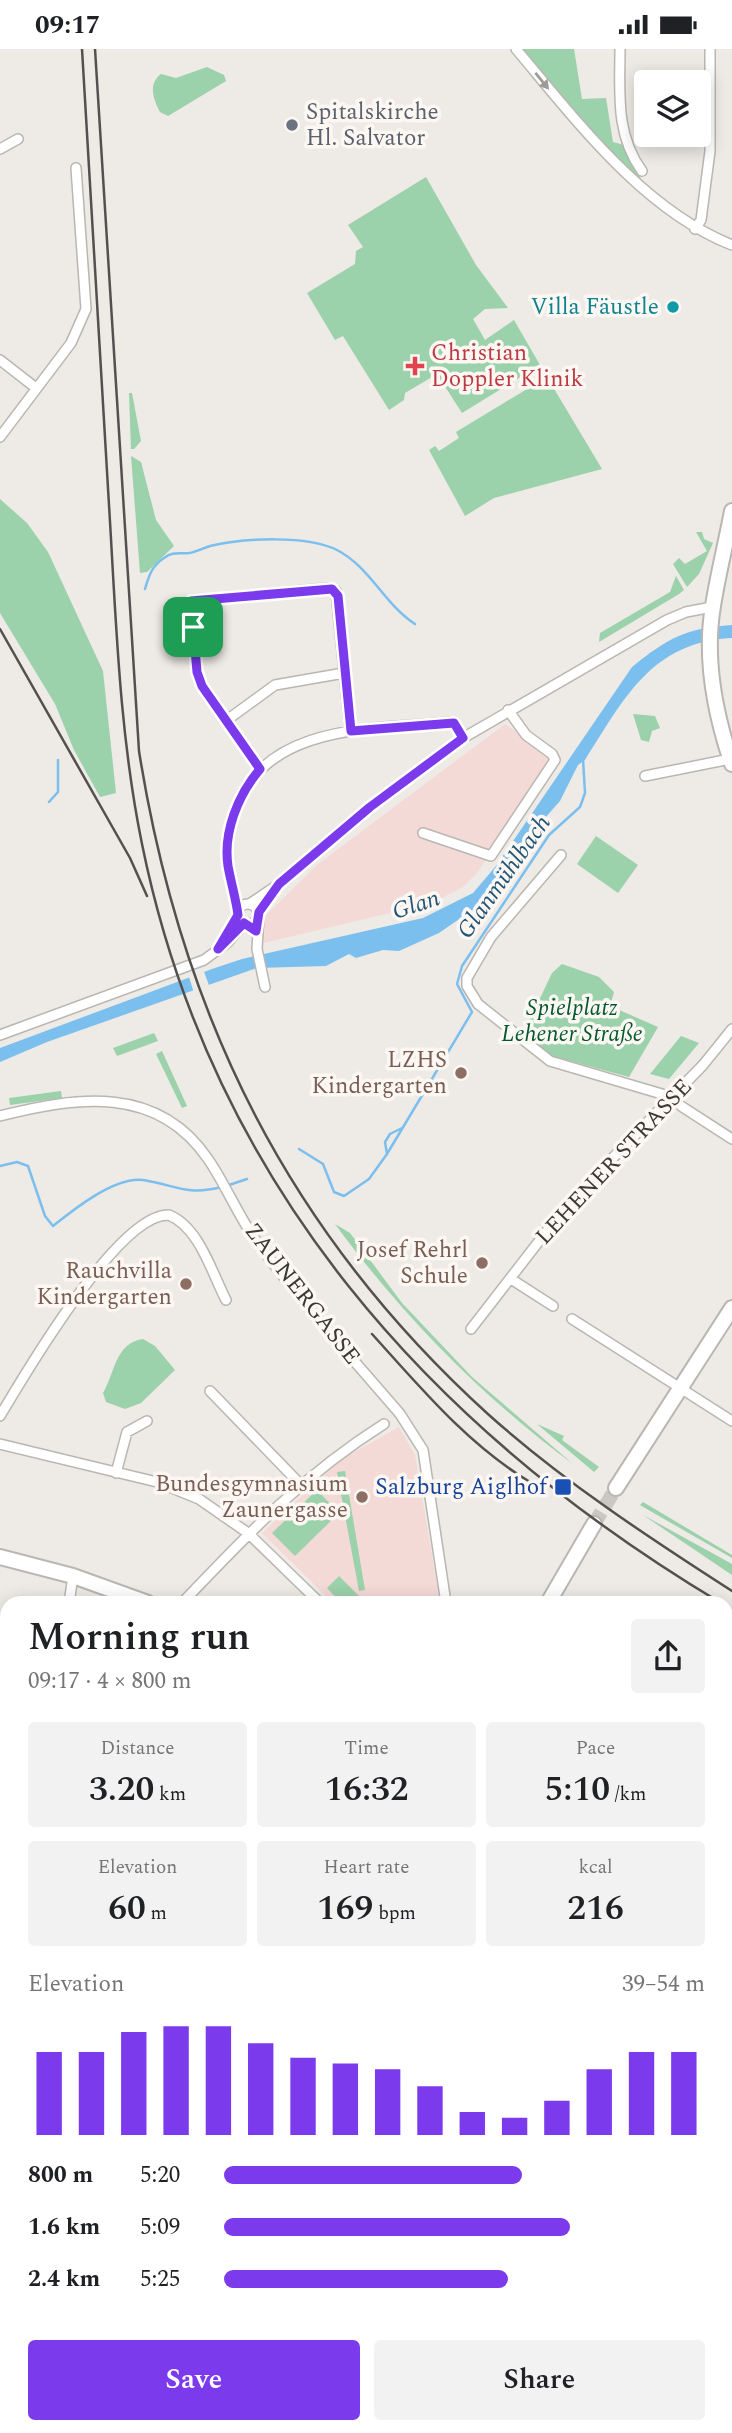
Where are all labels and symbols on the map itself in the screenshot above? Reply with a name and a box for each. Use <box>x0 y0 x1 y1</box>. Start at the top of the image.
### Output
one-way arrow <box>535 71 550 89</box>
place label: Spitalskirche Hl. Salvator <box>306 95 439 156</box>
marker: Spitalskirche Hl. Salvator <box>284 117 300 133</box>
place label: Villa Fäustle <box>531 290 659 325</box>
marker: Villa Fäustle <box>665 299 681 315</box>
place label: Christian Doppler Klinik <box>431 336 584 397</box>
marker: Christian Doppler Klinik <box>405 356 425 376</box>
pin <box>163 597 223 657</box>
water label: Glanmühlbach <box>448 808 560 946</box>
water label: Glan <box>387 880 445 930</box>
park label: Spielplatz Lehener Straße <box>501 991 643 1052</box>
place label: LZHS Kindergarten <box>312 1043 447 1104</box>
marker: LZHS Kindergarten <box>453 1065 469 1081</box>
street label: LEHENER STRASSE <box>527 1071 701 1253</box>
street label: ZAUNERGASSE <box>235 1215 369 1373</box>
place label: Josef Rehrl Schule <box>357 1233 468 1294</box>
place label: Rauchvilla Kindergarten <box>37 1254 172 1315</box>
marker: Josef Rehrl Schule <box>474 1255 490 1271</box>
marker: Rauchvilla Kindergarten <box>178 1276 194 1292</box>
place label: Bundesgymnasium Zaunergasse <box>155 1467 348 1528</box>
place label: Salzburg Aiglhof <box>375 1470 549 1505</box>
marker: Salzburg Aiglhof <box>553 1477 573 1497</box>
marker: Bundesgymnasium Zaunergasse <box>354 1489 370 1505</box>

